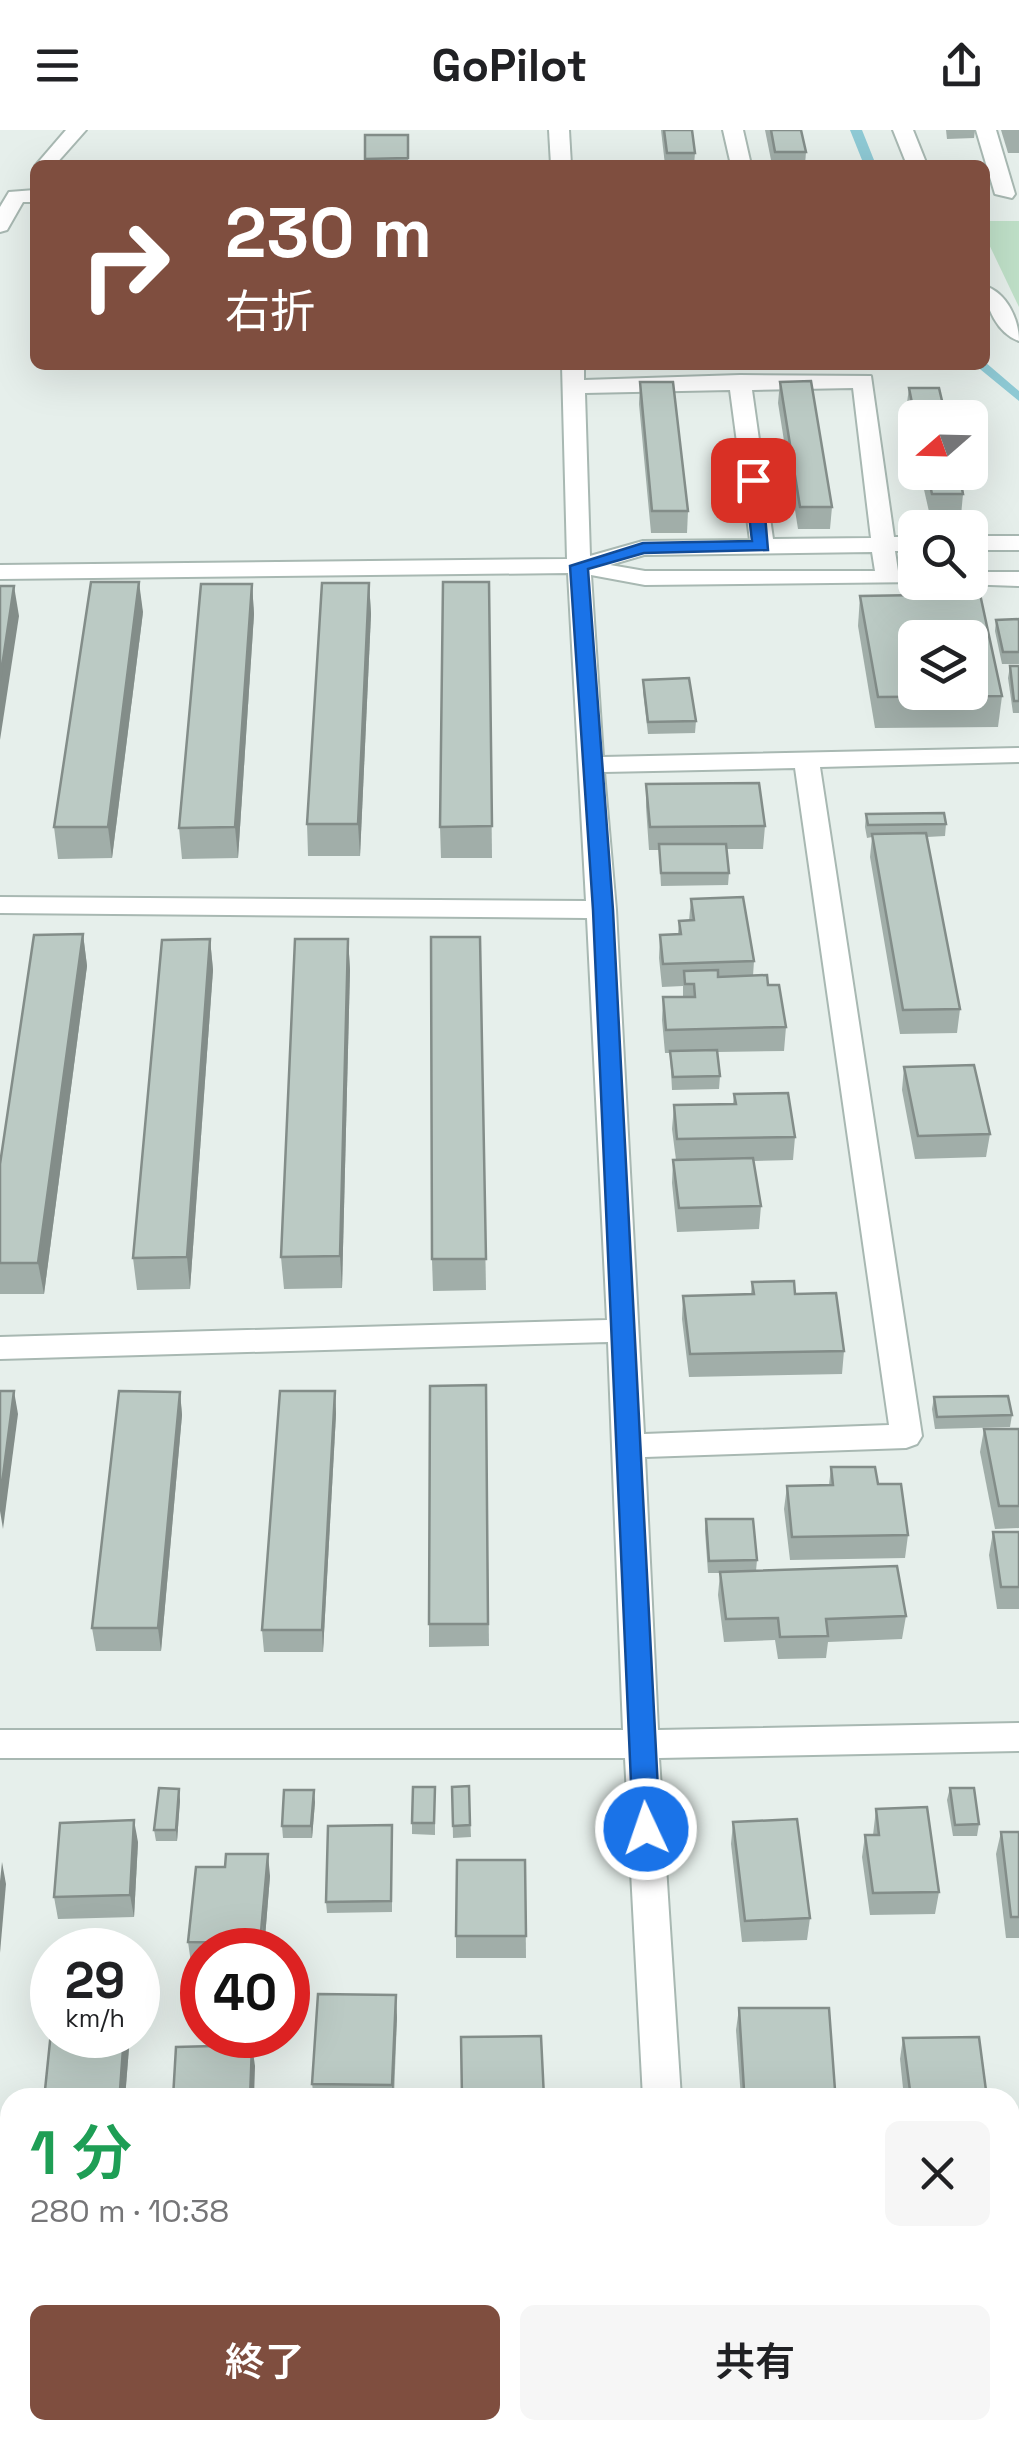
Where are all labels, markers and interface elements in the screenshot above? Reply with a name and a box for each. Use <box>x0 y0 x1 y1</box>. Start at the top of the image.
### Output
text: GoPilot <box>432 37 587 94</box>
icon: menu <box>30 38 85 93</box>
icon: share <box>934 38 989 93</box>
text: 230 m <box>225 188 432 277</box>
icon: right <box>60 200 190 330</box>
text: 右折 <box>225 283 315 340</box>
north arrow <box>898 400 988 490</box>
map controls <box>898 400 988 710</box>
pin <box>711 438 796 523</box>
icon: arrive <box>726 453 781 508</box>
button: search <box>898 510 988 600</box>
button: layers <box>898 620 988 710</box>
position arrow <box>594 1777 698 1881</box>
speed limit sign: 40 <box>180 1928 310 2058</box>
text: 29 <box>65 1949 125 2013</box>
text: km/h <box>65 2002 125 2034</box>
text: 1 分 <box>30 2115 132 2192</box>
button: close <box>885 2121 990 2226</box>
text: 280 m · 10:38 <box>30 2191 229 2231</box>
button: 終了 <box>30 2305 500 2420</box>
button: 共有 <box>520 2305 990 2420</box>

